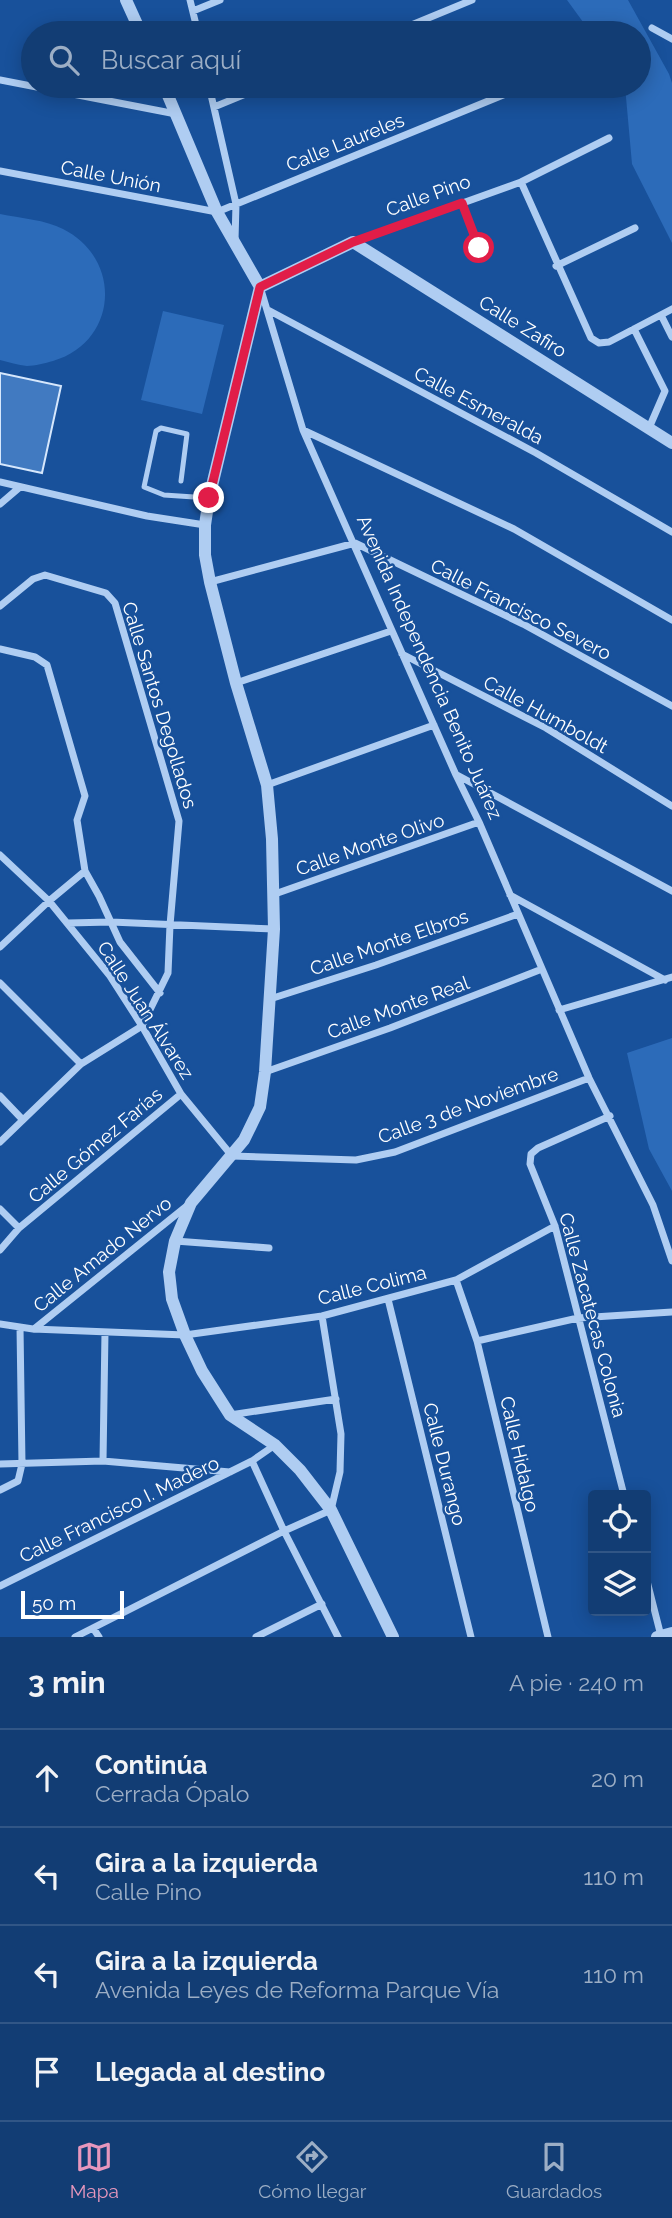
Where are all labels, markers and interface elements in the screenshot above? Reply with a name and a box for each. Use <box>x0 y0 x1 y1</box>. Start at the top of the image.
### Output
search box <box>21 21 651 98</box>
icon: search <box>45 41 83 79</box>
text: Buscar aquí <box>101 45 241 75</box>
street label: Calle Laureles <box>283 108 407 176</box>
street label: Calle Unión <box>59 156 163 196</box>
street label: Calle Pino <box>383 170 473 220</box>
route start <box>463 232 494 263</box>
street label: Calle Zafiro <box>475 290 571 362</box>
street label: Calle Esmeralda <box>411 362 547 448</box>
route end <box>193 482 224 513</box>
street label: Avenida Independencia Benito Juárez <box>353 512 507 822</box>
street label: Calle Francisco Severo <box>427 554 615 664</box>
street label: Calle Santos Degollados <box>118 599 202 811</box>
street label: Calle Humboldt <box>480 671 613 758</box>
street label: Calle Monte Olivo <box>293 808 447 880</box>
street label: Calle Monte Elbros <box>307 905 471 979</box>
street label: Calle Juan Álvarez <box>93 937 199 1083</box>
street label: Calle Monte Real <box>324 971 473 1043</box>
street label: Calle 3 de Noviembre <box>375 1062 561 1148</box>
street label: Calle Gómez Farías <box>24 1083 166 1207</box>
street label: Calle Amado Nervo <box>29 1192 175 1316</box>
street label: Calle Zacatecas Colonia <box>555 1210 631 1420</box>
street label: Calle Colima <box>315 1261 429 1309</box>
street label: Calle Hidalgo <box>496 1394 544 1514</box>
street label: Calle Durango <box>419 1400 471 1528</box>
street label: Calle Francisco I. Madero <box>16 1451 222 1567</box>
map controls <box>588 1490 651 1616</box>
button: locate <box>588 1490 651 1553</box>
button: layers <box>588 1553 651 1616</box>
scale bar <box>21 1588 124 1620</box>
text: 50 m <box>32 1592 76 1614</box>
text: 3 min <box>28 1665 106 1700</box>
text: A pie · 240 m <box>509 1669 644 1696</box>
text: Continúa <box>95 1750 207 1780</box>
icon: ahead <box>28 1759 66 1797</box>
text: 20 m <box>591 1765 644 1792</box>
text: Cerrada Ópalo <box>95 1780 249 1807</box>
text: Gira a la izquierda <box>95 1848 318 1878</box>
icon: left <box>28 1857 66 1895</box>
text: 110 m <box>583 1863 644 1890</box>
text: Calle Pino <box>95 1878 202 1905</box>
text: Gira a la izquierda <box>95 1946 318 1976</box>
icon: left <box>28 1955 66 1993</box>
text: 110 m <box>583 1961 644 1988</box>
text: Avenida Leyes de Reforma Parque Vía <box>95 1976 499 2003</box>
icon: arrive <box>28 2053 66 2091</box>
text: Llegada al destino <box>95 2057 325 2087</box>
tab: Mapa <box>70 2138 119 2202</box>
tab: Cómo llegar <box>258 2138 367 2202</box>
tab: Guardados <box>506 2138 602 2202</box>

